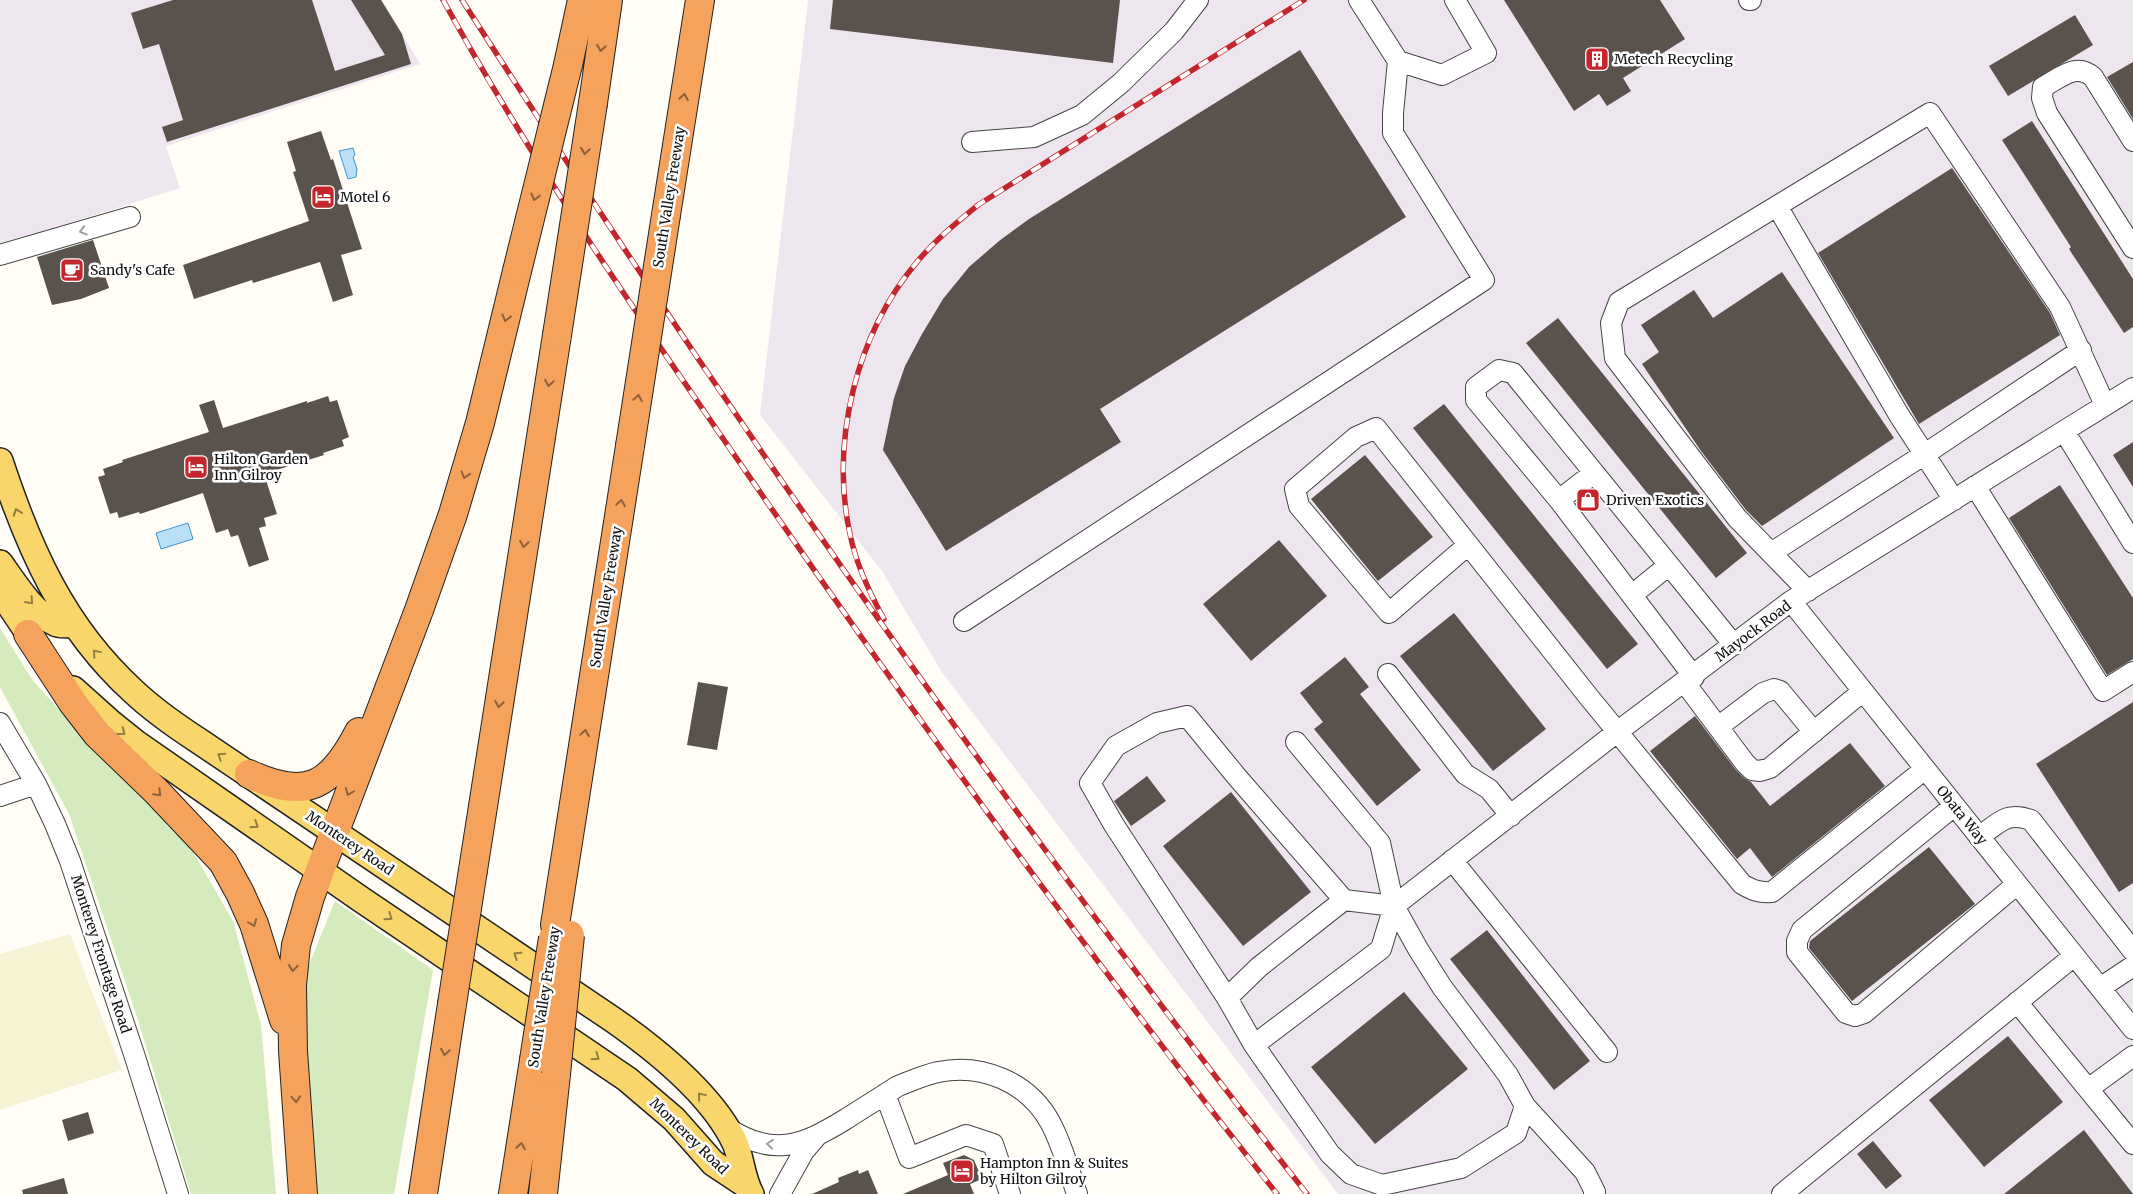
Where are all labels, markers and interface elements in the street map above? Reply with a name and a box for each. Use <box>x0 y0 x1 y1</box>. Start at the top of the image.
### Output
one-way arrow <box>596 45 607 53</box>
building icon: Metech Recycling <box>1584 46 1610 72</box>
place label: Metech Recycling <box>1614 50 1734 68</box>
one-way arrow <box>679 93 689 102</box>
street label: South Valley Freeway <box>649 124 689 269</box>
one-way arrow <box>581 147 591 155</box>
hotel icon: Motel 6 <box>310 184 336 210</box>
place label: Motel 6 <box>340 188 391 206</box>
one-way arrow <box>530 193 541 202</box>
one-way arrow <box>79 225 88 235</box>
cafe icon: Sandy's Cafe <box>59 257 85 283</box>
place label: Sandy's Cafe <box>90 261 175 279</box>
one-way arrow <box>501 314 512 323</box>
one-way arrow <box>545 379 555 388</box>
one-way arrow <box>632 393 642 402</box>
place label: Hilton Garden Inn Gilroy <box>214 450 308 484</box>
hotel icon: Hilton Garden Inn Gilroy <box>183 454 209 480</box>
one-way arrow <box>461 471 471 479</box>
shop icon: Driven Exotics <box>1575 487 1601 513</box>
place label: Driven Exotics <box>1606 491 1704 509</box>
one-way arrow <box>615 499 626 507</box>
one-way arrow <box>13 508 23 517</box>
street label: South Valley Freeway <box>586 524 626 669</box>
one-way arrow <box>519 540 530 548</box>
one-way arrow <box>24 596 33 605</box>
street label: Mayock Road <box>1711 596 1795 665</box>
one-way arrow <box>94 650 102 659</box>
one-way arrow <box>494 701 505 709</box>
one-way arrow <box>116 726 126 735</box>
one-way arrow <box>580 729 590 738</box>
one-way arrow <box>217 753 227 762</box>
street label: Obata Way <box>1933 782 1992 849</box>
one-way arrow <box>152 787 161 796</box>
one-way arrow <box>345 787 355 796</box>
street label: Monterey Road <box>303 807 398 879</box>
one-way arrow <box>249 819 259 828</box>
street label: Monterey Frontage Road <box>67 873 135 1036</box>
one-way arrow <box>384 911 393 921</box>
one-way arrow <box>247 918 257 926</box>
street label: South Valley Freeway <box>524 924 564 1069</box>
one-way arrow <box>513 952 523 961</box>
one-way arrow <box>288 964 299 972</box>
one-way arrow <box>440 1049 451 1057</box>
one-way arrow <box>591 1051 600 1060</box>
one-way arrow <box>698 1093 706 1102</box>
street label: Monterey Road <box>646 1094 732 1178</box>
one-way arrow <box>291 1096 302 1104</box>
one-way arrow <box>766 1139 774 1150</box>
one-way arrow <box>515 1141 526 1149</box>
place label: Hampton Inn & Suites by Hilton Gilroy <box>979 1154 1128 1188</box>
hotel icon: Hampton Inn & Suites by Hilton Gilroy <box>949 1158 975 1184</box>

